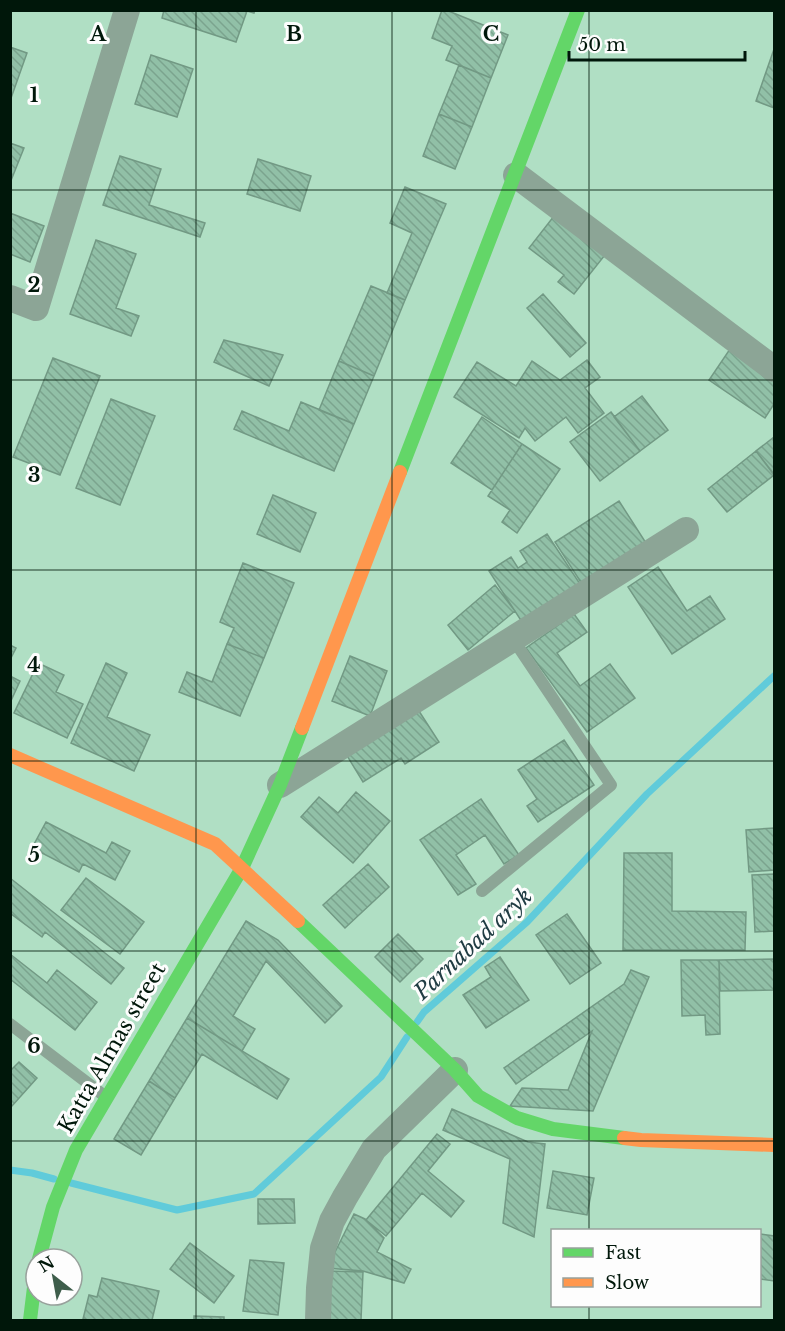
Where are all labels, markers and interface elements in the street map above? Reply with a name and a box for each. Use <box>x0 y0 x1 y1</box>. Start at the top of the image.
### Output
text: A <box>89 22 107 46</box>
text: B <box>286 22 302 46</box>
text: C <box>483 22 499 46</box>
scale bar <box>569 24 744 62</box>
text: 50 m <box>578 34 626 56</box>
text: 1 <box>30 83 39 107</box>
text: 2 <box>27 273 41 297</box>
text: 3 <box>28 463 40 487</box>
text: 4 <box>27 653 41 677</box>
text: 5 <box>28 843 40 867</box>
water label: Parnabad aryk <box>408 883 538 1006</box>
street label: Katta Almas street <box>53 958 171 1138</box>
text: 6 <box>27 1034 41 1058</box>
legend <box>551 1229 761 1307</box>
text: Fast <box>605 1242 642 1264</box>
north arrow <box>24 1247 84 1307</box>
text: N <box>35 1252 58 1277</box>
text: Slow <box>605 1272 650 1294</box>

